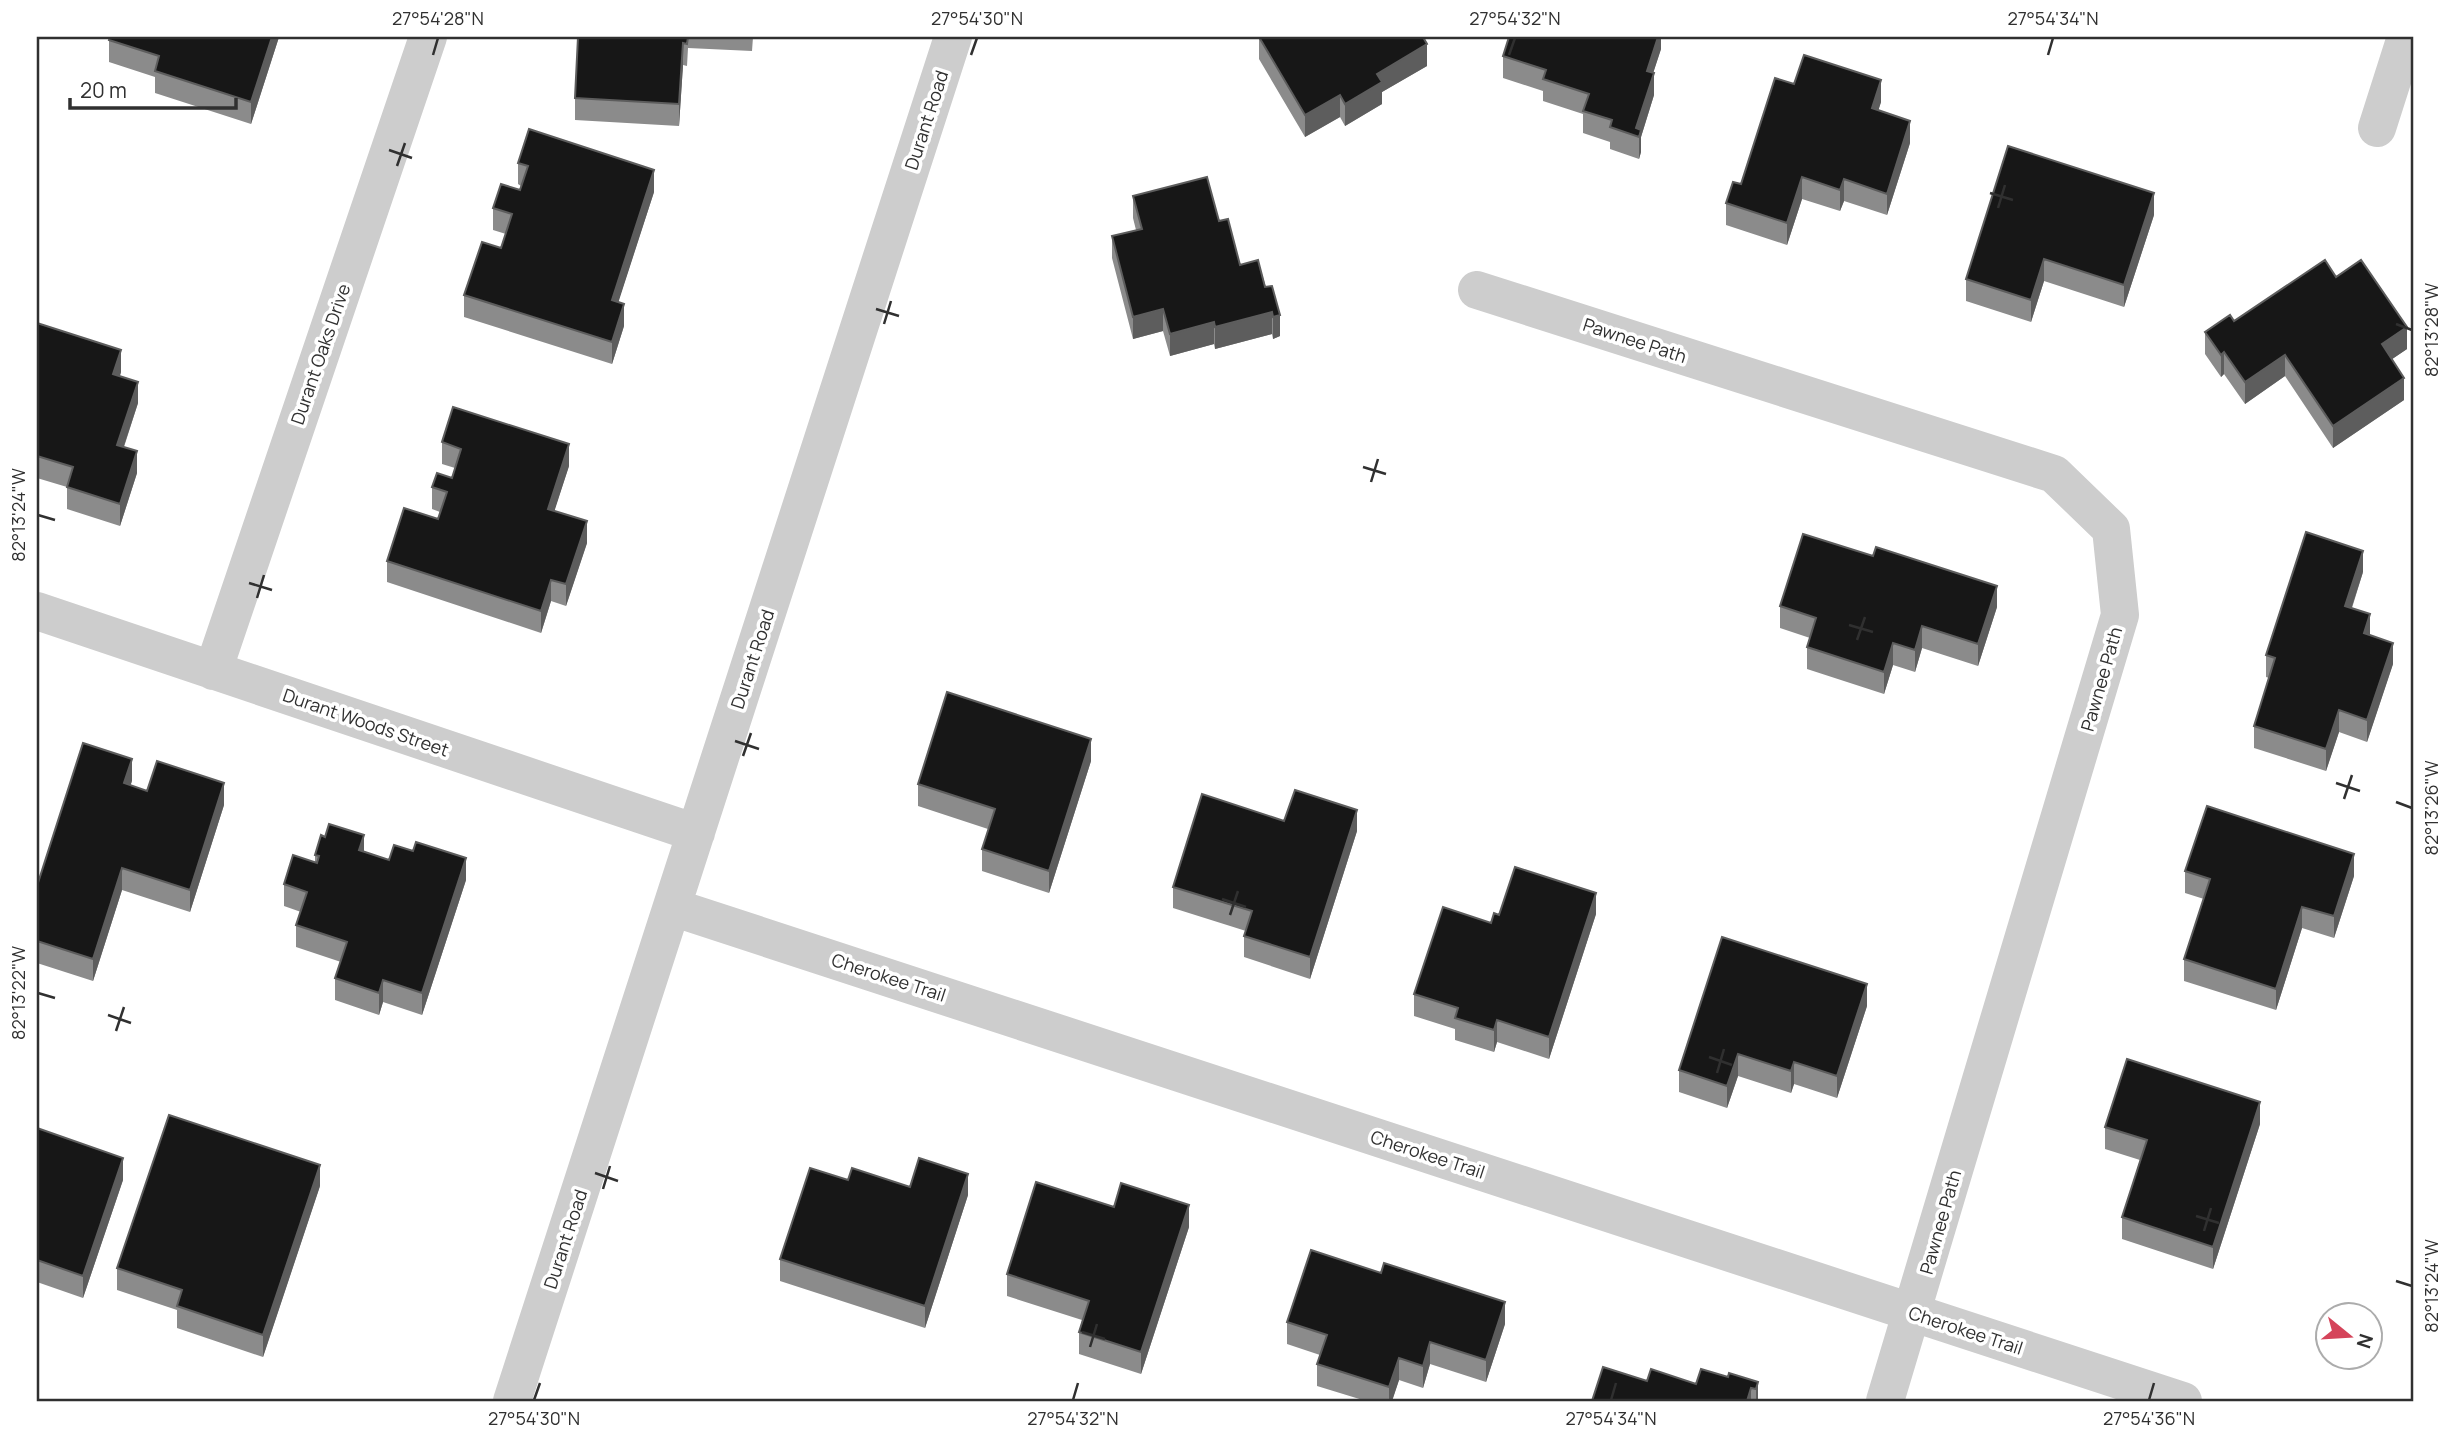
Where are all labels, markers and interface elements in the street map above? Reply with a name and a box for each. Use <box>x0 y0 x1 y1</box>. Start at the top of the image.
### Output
text: 27°54'28"N <box>392 6 484 30</box>
text: 27°54'30"N <box>931 6 1023 30</box>
text: 27°54'32"N <box>1469 6 1561 30</box>
text: 27°54'34"N <box>2007 6 2099 30</box>
scale bar <box>70 66 236 110</box>
street label: Durant Road <box>899 67 953 173</box>
text: 20 m <box>80 76 127 104</box>
street label: Durant Oaks Drive <box>285 280 355 428</box>
text: 82°13'28"W <box>2419 283 2443 377</box>
street label: Pawnee Path <box>1580 312 1690 368</box>
text: 82°13'24"W <box>6 468 30 562</box>
street label: Durant Road <box>725 606 779 712</box>
street label: Pawnee Path <box>2075 624 2127 734</box>
street label: Durant Woods Street <box>280 682 452 762</box>
text: 82°13'26"W <box>2419 760 2443 855</box>
text: 82°13'22"W <box>6 946 30 1040</box>
street label: Cherokee Trail <box>829 947 949 1007</box>
street label: Cherokee Trail <box>1368 1124 1488 1184</box>
street label: Pawnee Path <box>1914 1167 1966 1277</box>
street label: Durant Road <box>538 1186 592 1292</box>
text: 82°13'24"W <box>2419 1239 2443 1333</box>
street label: Cherokee Trail <box>1906 1300 2026 1360</box>
north arrow <box>2314 1302 2384 1372</box>
text: N <box>2351 1331 2380 1352</box>
text: 27°54'30"N <box>488 1406 580 1430</box>
text: 27°54'32"N <box>1027 1406 1119 1430</box>
text: 27°54'34"N <box>1565 1406 1657 1430</box>
text: 27°54'36"N <box>2103 1406 2195 1430</box>

